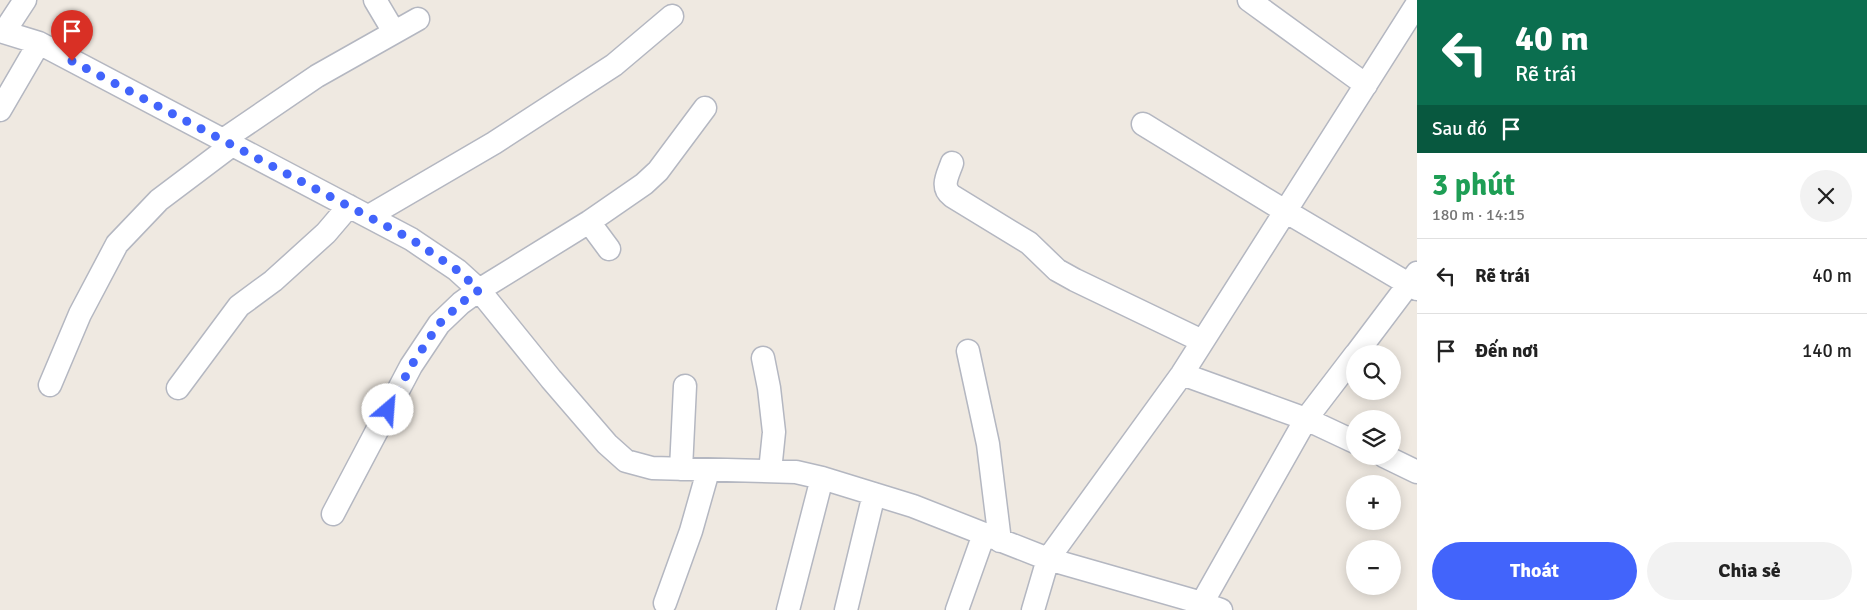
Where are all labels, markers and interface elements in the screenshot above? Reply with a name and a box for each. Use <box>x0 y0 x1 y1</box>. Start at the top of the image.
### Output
pin <box>51 10 93 61</box>
icon: arrive <box>58 17 86 45</box>
text: 40 m <box>1515 17 1589 60</box>
icon: left <box>1432 20 1497 85</box>
text: Rẽ trái <box>1515 60 1577 87</box>
icon: arrive <box>1497 115 1525 143</box>
text: Sau đó <box>1432 117 1487 141</box>
text: 3 phút <box>1432 167 1515 204</box>
button: close <box>1800 170 1852 222</box>
text: 180 m · 14:15 <box>1432 205 1525 225</box>
icon: left <box>1432 262 1460 290</box>
text: Rẽ trái <box>1475 264 1530 288</box>
text: 40 m <box>1812 264 1852 288</box>
icon: arrive <box>1432 337 1460 365</box>
text: Đến nơi <box>1475 339 1538 363</box>
text: 140 m <box>1802 339 1852 363</box>
map controls <box>1346 345 1401 595</box>
button: search <box>1346 345 1401 400</box>
position arrow <box>361 383 413 435</box>
button: layers <box>1346 410 1401 465</box>
button: + <box>1346 475 1401 530</box>
button: − <box>1346 540 1401 595</box>
button: Thoát <box>1432 542 1637 600</box>
button: Chia sẻ <box>1647 542 1852 600</box>

